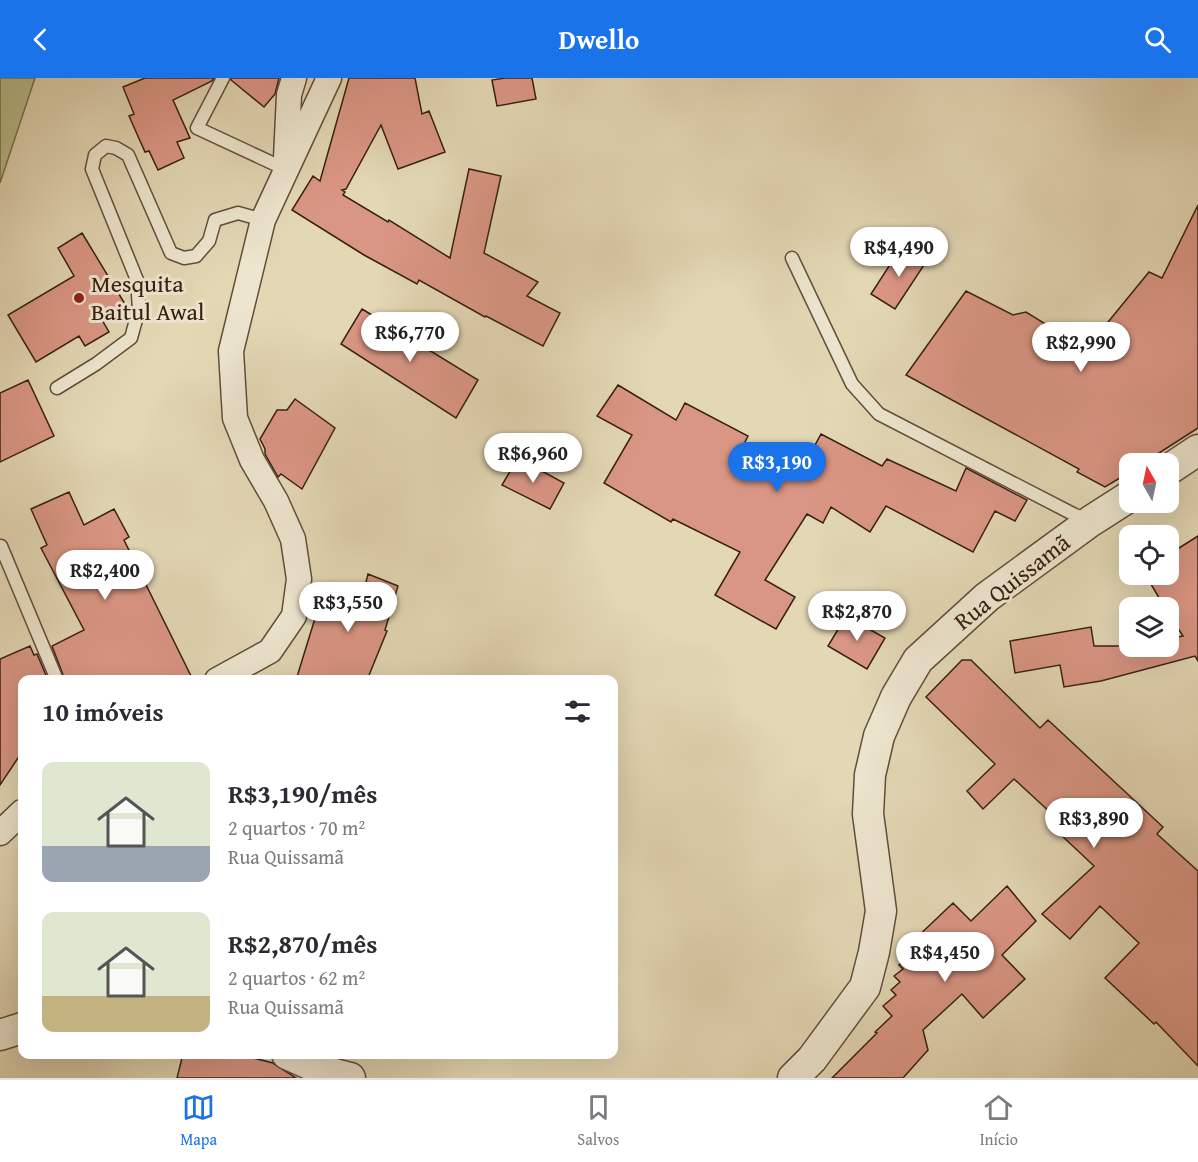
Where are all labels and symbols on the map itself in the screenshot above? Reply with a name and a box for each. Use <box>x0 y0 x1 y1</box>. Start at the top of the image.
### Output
pin: R$4,490 <box>844 227 954 278</box>
place label: Mesquita Baitul Awal <box>91 266 205 329</box>
marker: Mesquita Baitul Awal <box>72 291 86 305</box>
pin: R$6,770 <box>355 312 465 363</box>
pin: R$2,990 <box>1026 322 1136 373</box>
pin: R$6,960 <box>478 433 588 484</box>
pin: R$3,190 <box>722 442 832 493</box>
north arrow <box>1119 453 1179 513</box>
street label: Rua Quissamã <box>946 525 1078 638</box>
pin: R$2,400 <box>50 550 160 601</box>
pin: R$3,550 <box>293 582 403 633</box>
pin: R$2,870 <box>802 591 912 642</box>
pin: R$3,890 <box>1039 798 1149 849</box>
pin: R$4,450 <box>890 932 1000 983</box>

